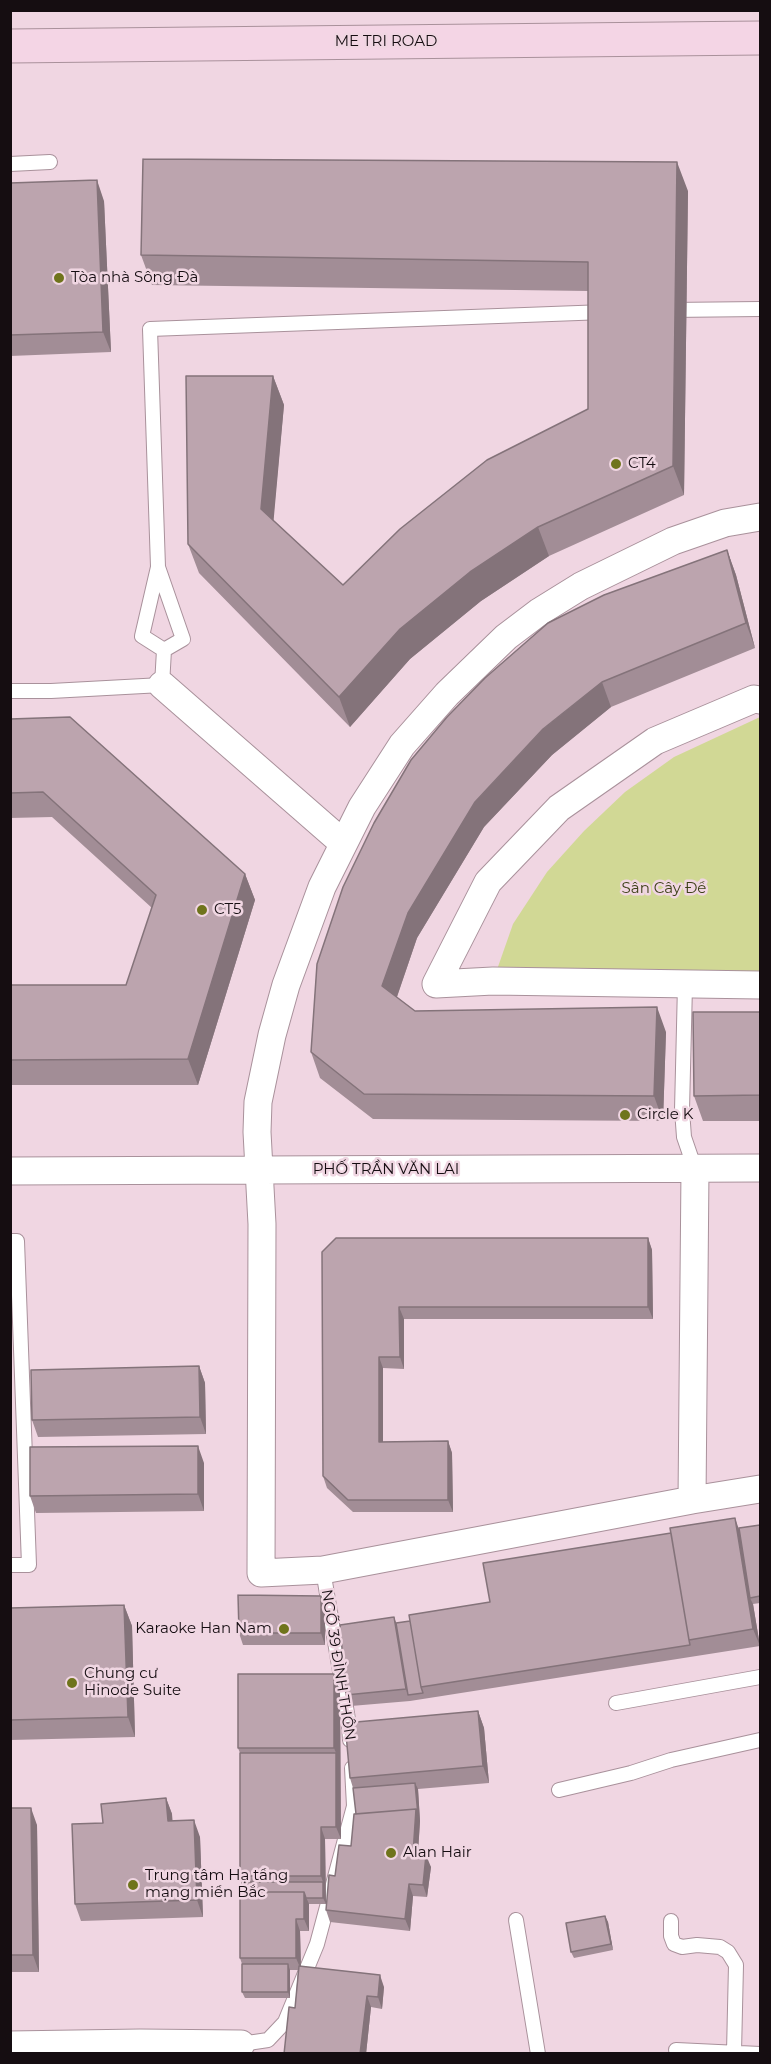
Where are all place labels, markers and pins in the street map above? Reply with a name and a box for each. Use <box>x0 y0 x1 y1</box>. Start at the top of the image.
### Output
place label: Tòa nhà Sông Đà <box>71 269 198 287</box>
marker: Tòa nhà Sông Đà <box>52 271 66 285</box>
place label: CT4 <box>628 455 656 473</box>
marker: CT4 <box>609 457 623 471</box>
place label: CT5 <box>214 901 241 919</box>
marker: CT5 <box>195 903 209 917</box>
place label: Circle K <box>637 1106 694 1124</box>
marker: Circle K <box>618 1108 632 1122</box>
place label: Karaoke Han Nam <box>135 1620 272 1638</box>
marker: Karaoke Han Nam <box>277 1622 291 1636</box>
place label: Chung cư Hinode Suite <box>84 1665 181 1700</box>
marker: Chung cư Hinode Suite <box>65 1676 79 1690</box>
place label: Alan Hair <box>403 1844 472 1862</box>
marker: Alan Hair <box>384 1846 398 1860</box>
place label: Trung tâm Hạ tầng mạng miền Bắc <box>145 1867 288 1902</box>
marker: Trung tâm Hạ tầng mạng miền Bắc <box>126 1878 140 1892</box>

